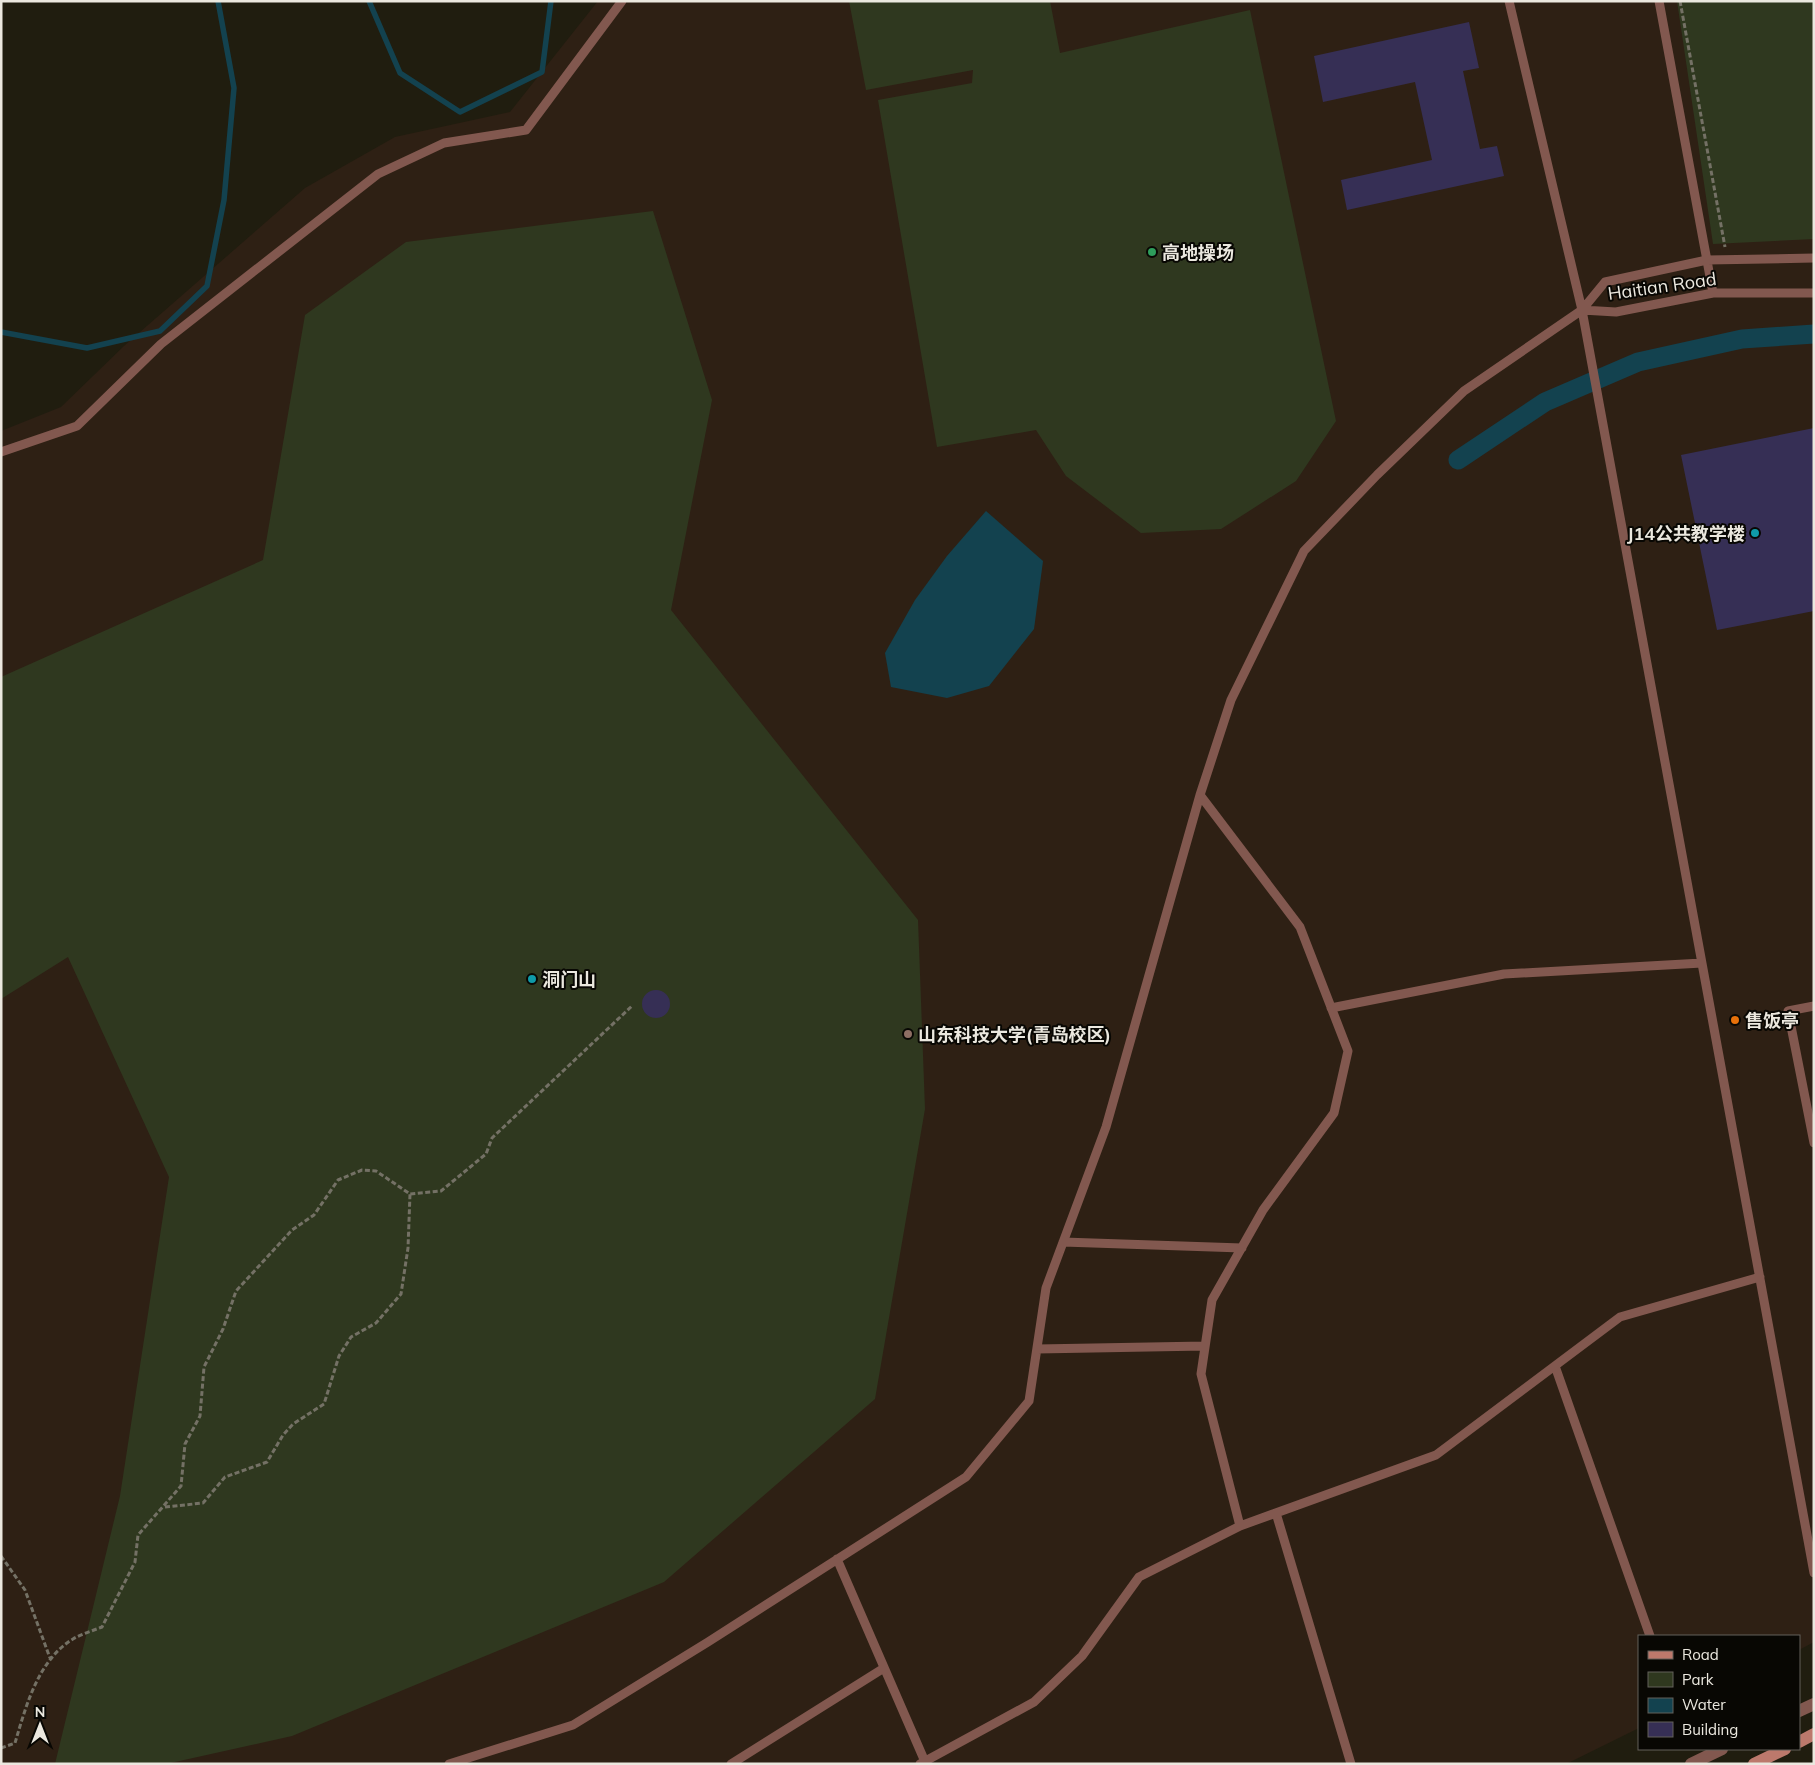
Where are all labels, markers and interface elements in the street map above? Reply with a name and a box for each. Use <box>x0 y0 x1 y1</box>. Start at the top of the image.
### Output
place label: 高地操场 <box>1162 241 1234 264</box>
marker: 高地操场 <box>1146 246 1158 258</box>
street label: Haitian Road <box>1606 267 1718 305</box>
place label: J14公共教学楼 <box>1627 522 1745 545</box>
marker: J14公共教学楼 <box>1749 527 1761 539</box>
place label: 洞门山 <box>542 968 596 991</box>
marker: 洞门山 <box>526 973 538 985</box>
place label: 售饭亭 <box>1745 1009 1799 1032</box>
marker: 售饭亭 <box>1729 1014 1741 1026</box>
place label: 山东科技大学(青岛校区) <box>918 1023 1111 1046</box>
marker: 山东科技大学(青岛校区) <box>902 1028 914 1040</box>
legend <box>1638 1635 1800 1750</box>
text: Road <box>1682 1645 1719 1664</box>
text: Park <box>1682 1670 1714 1689</box>
text: Water <box>1682 1695 1726 1714</box>
north arrow <box>15 1700 65 1750</box>
text: N <box>35 1703 45 1721</box>
text: Building <box>1682 1720 1738 1739</box>

